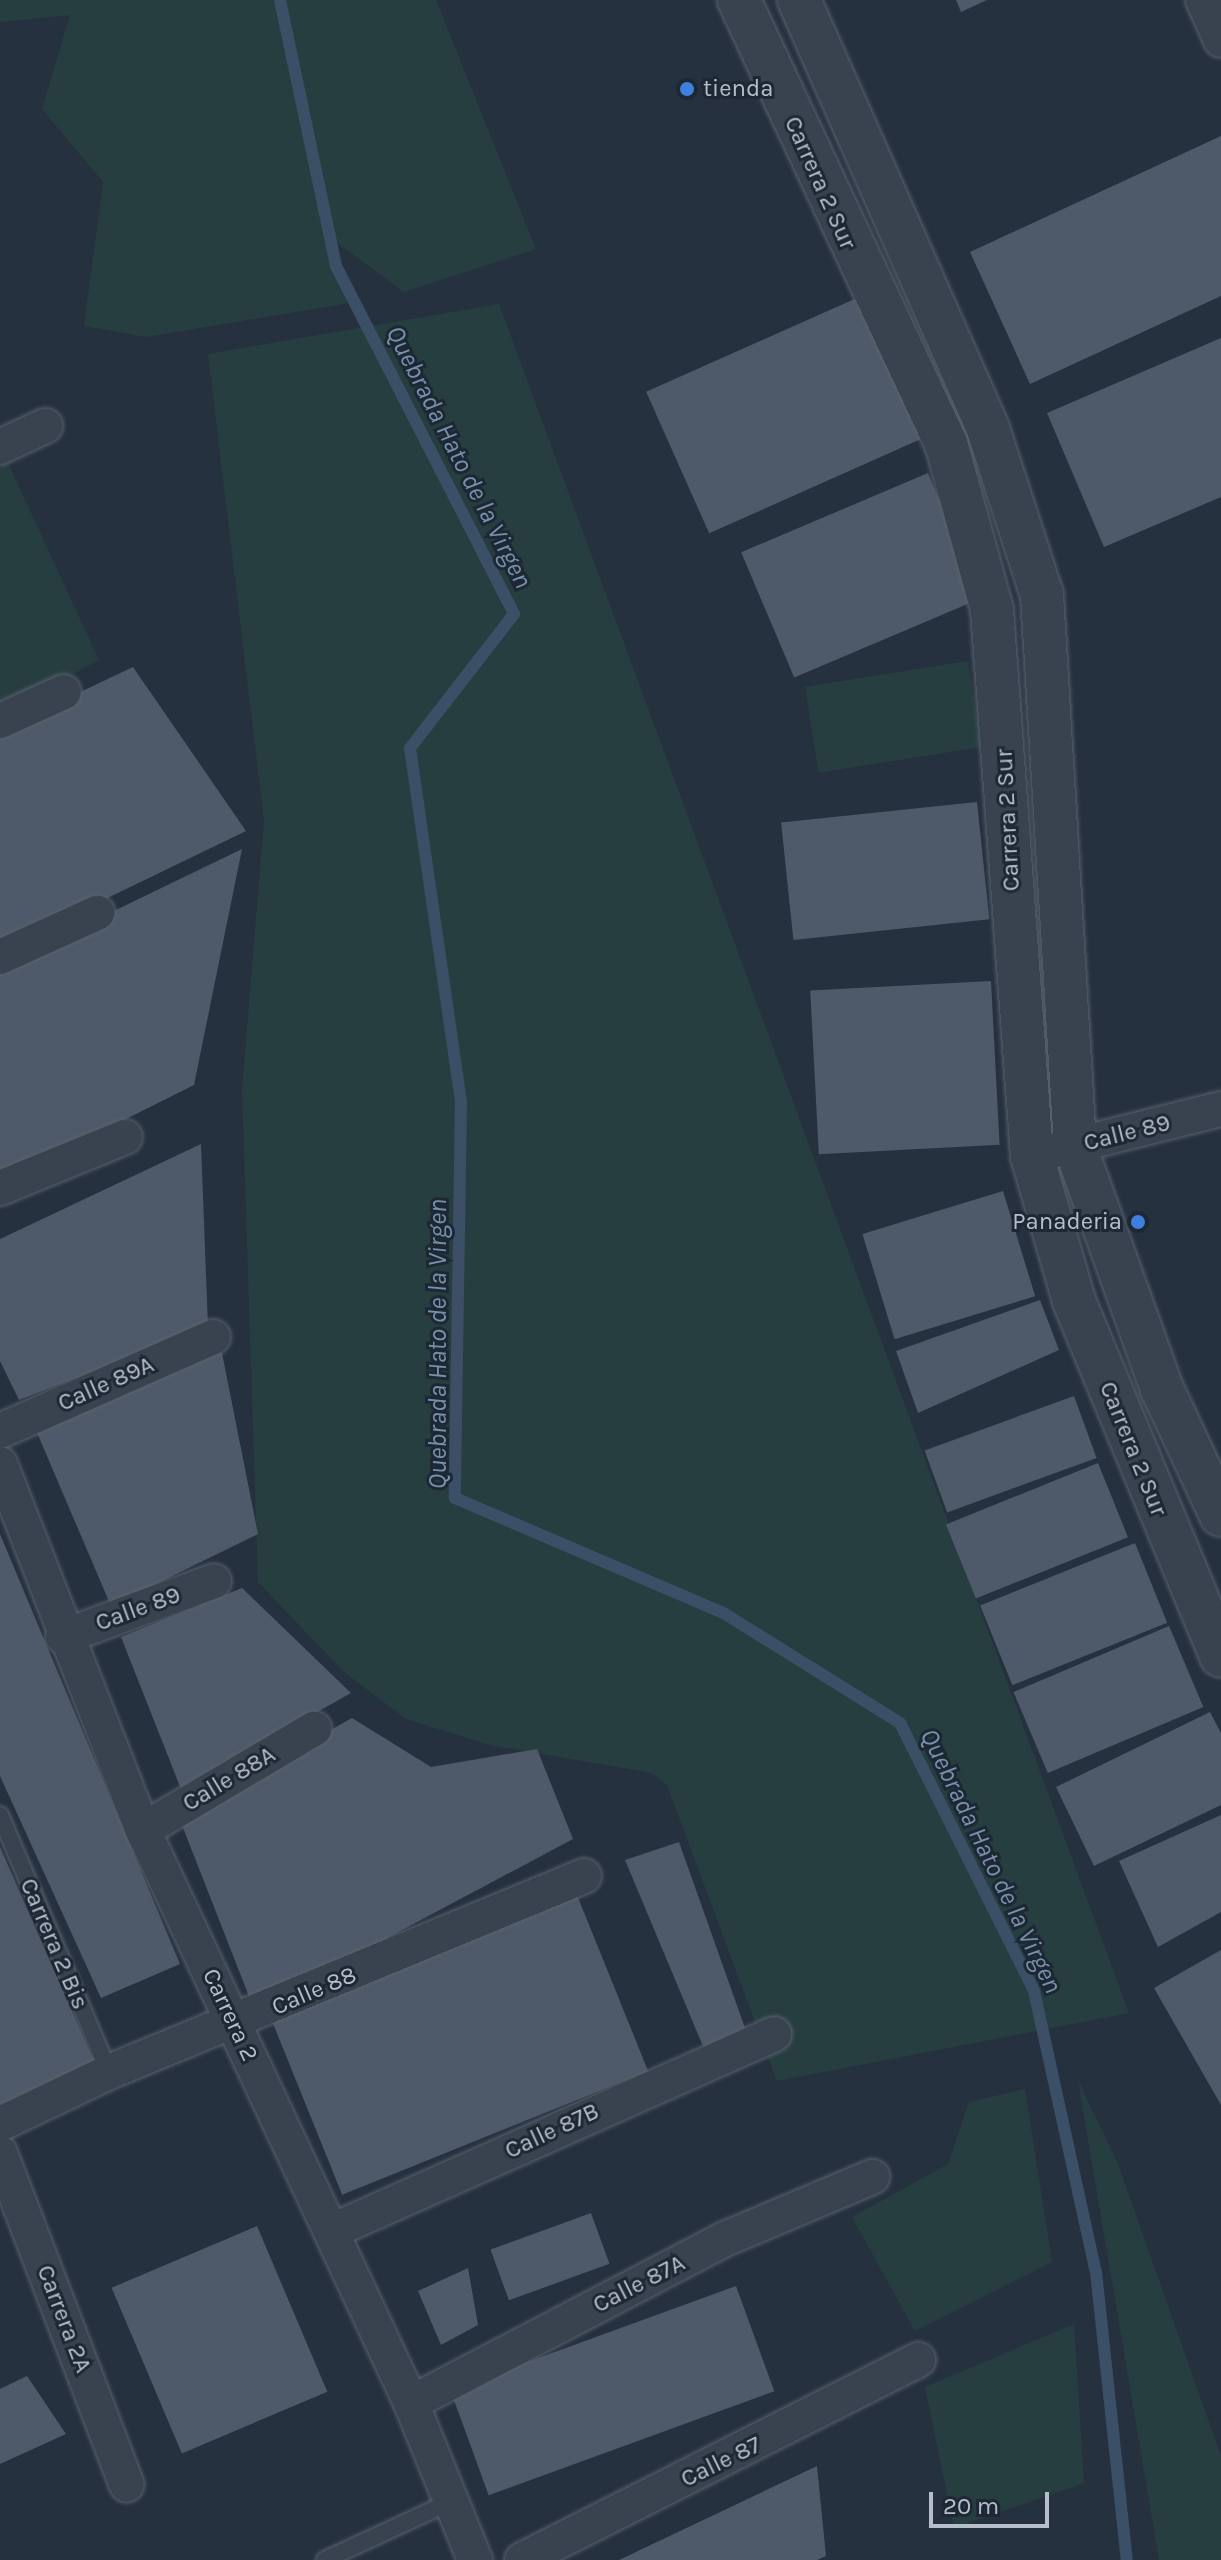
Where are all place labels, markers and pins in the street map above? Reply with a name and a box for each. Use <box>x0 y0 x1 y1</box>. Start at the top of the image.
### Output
place label: tienda <box>703 75 773 103</box>
marker: tienda <box>678 80 696 98</box>
place label: Panaderia <box>1012 1208 1122 1236</box>
marker: Panaderia <box>1129 1213 1147 1231</box>

